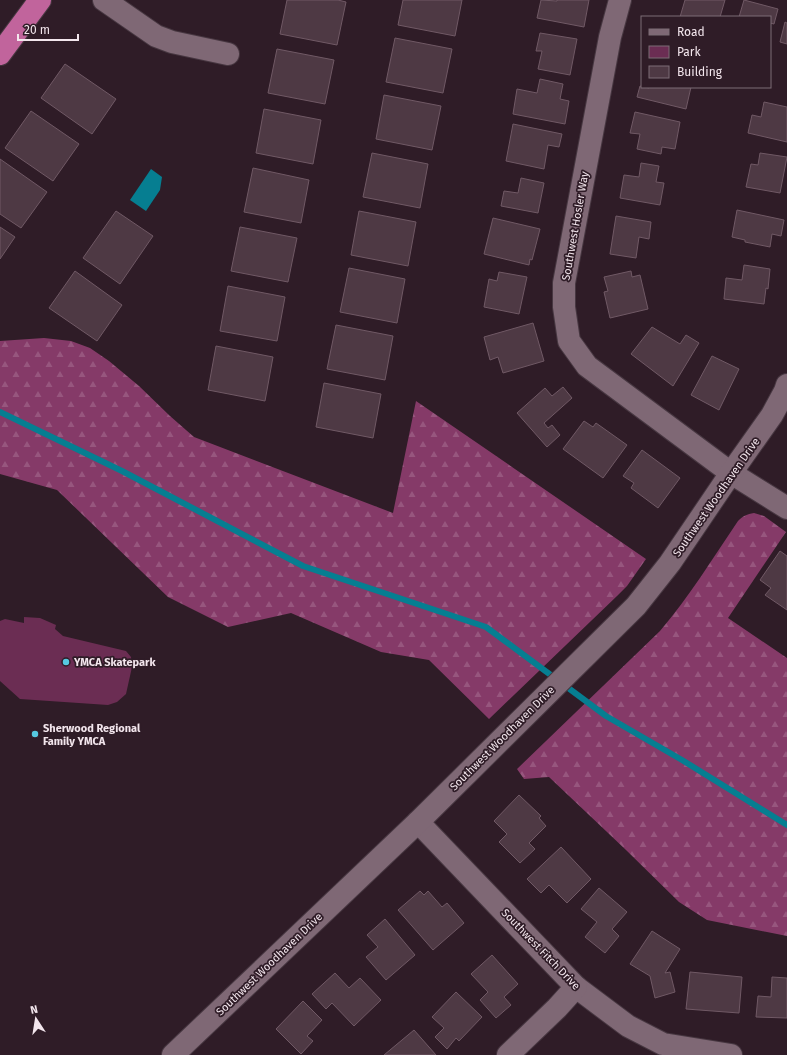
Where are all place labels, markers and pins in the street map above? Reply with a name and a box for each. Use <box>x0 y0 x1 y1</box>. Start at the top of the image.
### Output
place label: YMCA Skatepark <box>73 656 156 669</box>
marker: YMCA Skatepark <box>61 657 71 667</box>
place label: Sherwood Regional Family YMCA <box>43 722 141 748</box>
marker: Sherwood Regional Family YMCA <box>30 729 40 739</box>

